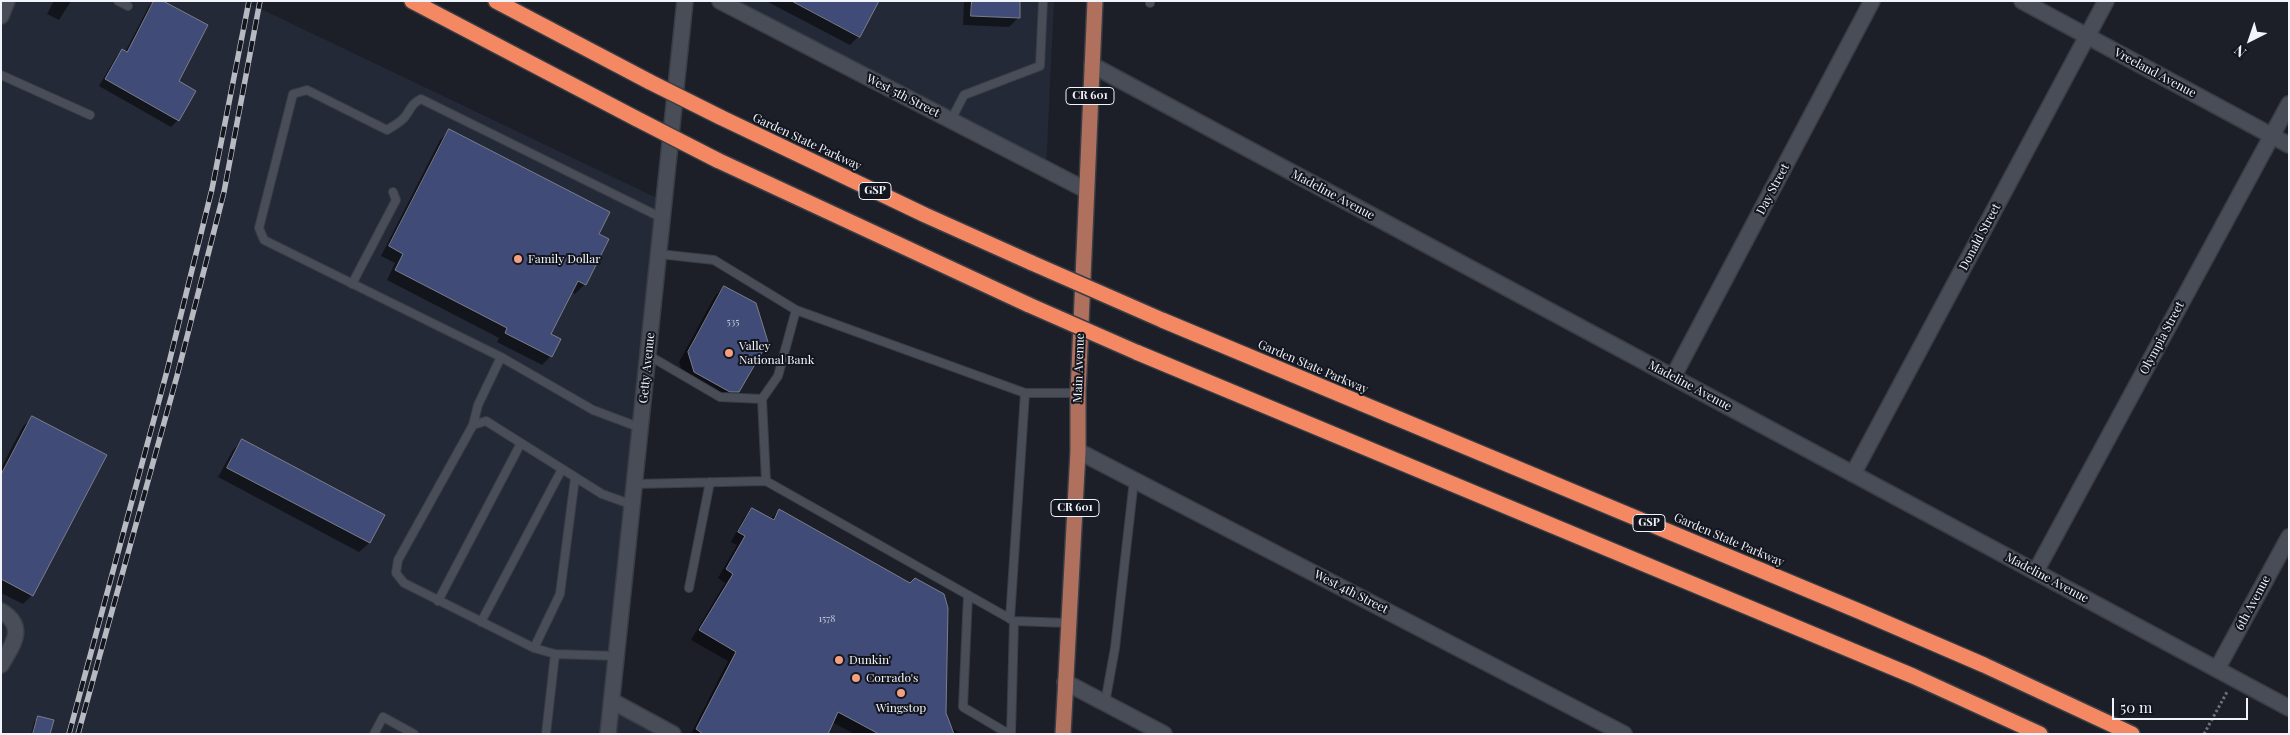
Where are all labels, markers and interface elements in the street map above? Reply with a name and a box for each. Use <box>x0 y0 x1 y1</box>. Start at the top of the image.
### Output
north arrow <box>2225 15 2275 65</box>
text: N <box>2230 41 2250 62</box>
street label: Vreeland Avenue <box>2112 45 2198 101</box>
street label: West 5th Street <box>864 71 942 121</box>
road number: CR 601 <box>1066 88 1114 104</box>
street label: Garden State Parkway <box>750 110 864 174</box>
street label: Day Street <box>1754 161 1792 217</box>
street label: Madeline Avenue <box>1289 167 1377 223</box>
road number: GSP <box>859 182 891 200</box>
street label: Donald Street <box>1956 201 2004 273</box>
place label: Family Dollar <box>528 252 601 266</box>
marker: Family Dollar <box>512 253 524 265</box>
street label: Olympia Street <box>2137 299 2187 377</box>
house number: 535 <box>727 316 739 328</box>
street label: Getty Avenue <box>636 332 658 404</box>
street label: Main Avenue <box>1071 333 1087 403</box>
street label: Garden State Parkway <box>1256 337 1370 397</box>
place label: Valley National Bank <box>739 339 814 367</box>
marker: Valley National Bank <box>723 347 735 359</box>
street label: Madeline Avenue <box>1646 358 1734 414</box>
road number: CR 601 <box>1051 499 1099 516</box>
street label: Garden State Parkway <box>1672 510 1786 570</box>
road number: GSP <box>1633 514 1665 532</box>
street label: Madeline Avenue <box>2003 550 2091 606</box>
street label: West 4th Street <box>1312 567 1390 617</box>
street label: 6th Avenue <box>2233 573 2273 633</box>
house number: 1578 <box>819 613 835 625</box>
place label: Dunkin' <box>849 653 891 667</box>
marker: Dunkin' <box>833 654 845 666</box>
place label: Corrado's <box>866 671 918 685</box>
marker: Corrado's <box>850 672 862 684</box>
marker: Wingstop <box>895 687 907 699</box>
scale bar <box>2115 688 2251 720</box>
text: 50 m <box>2120 697 2152 717</box>
place label: Wingstop <box>876 701 926 715</box>

